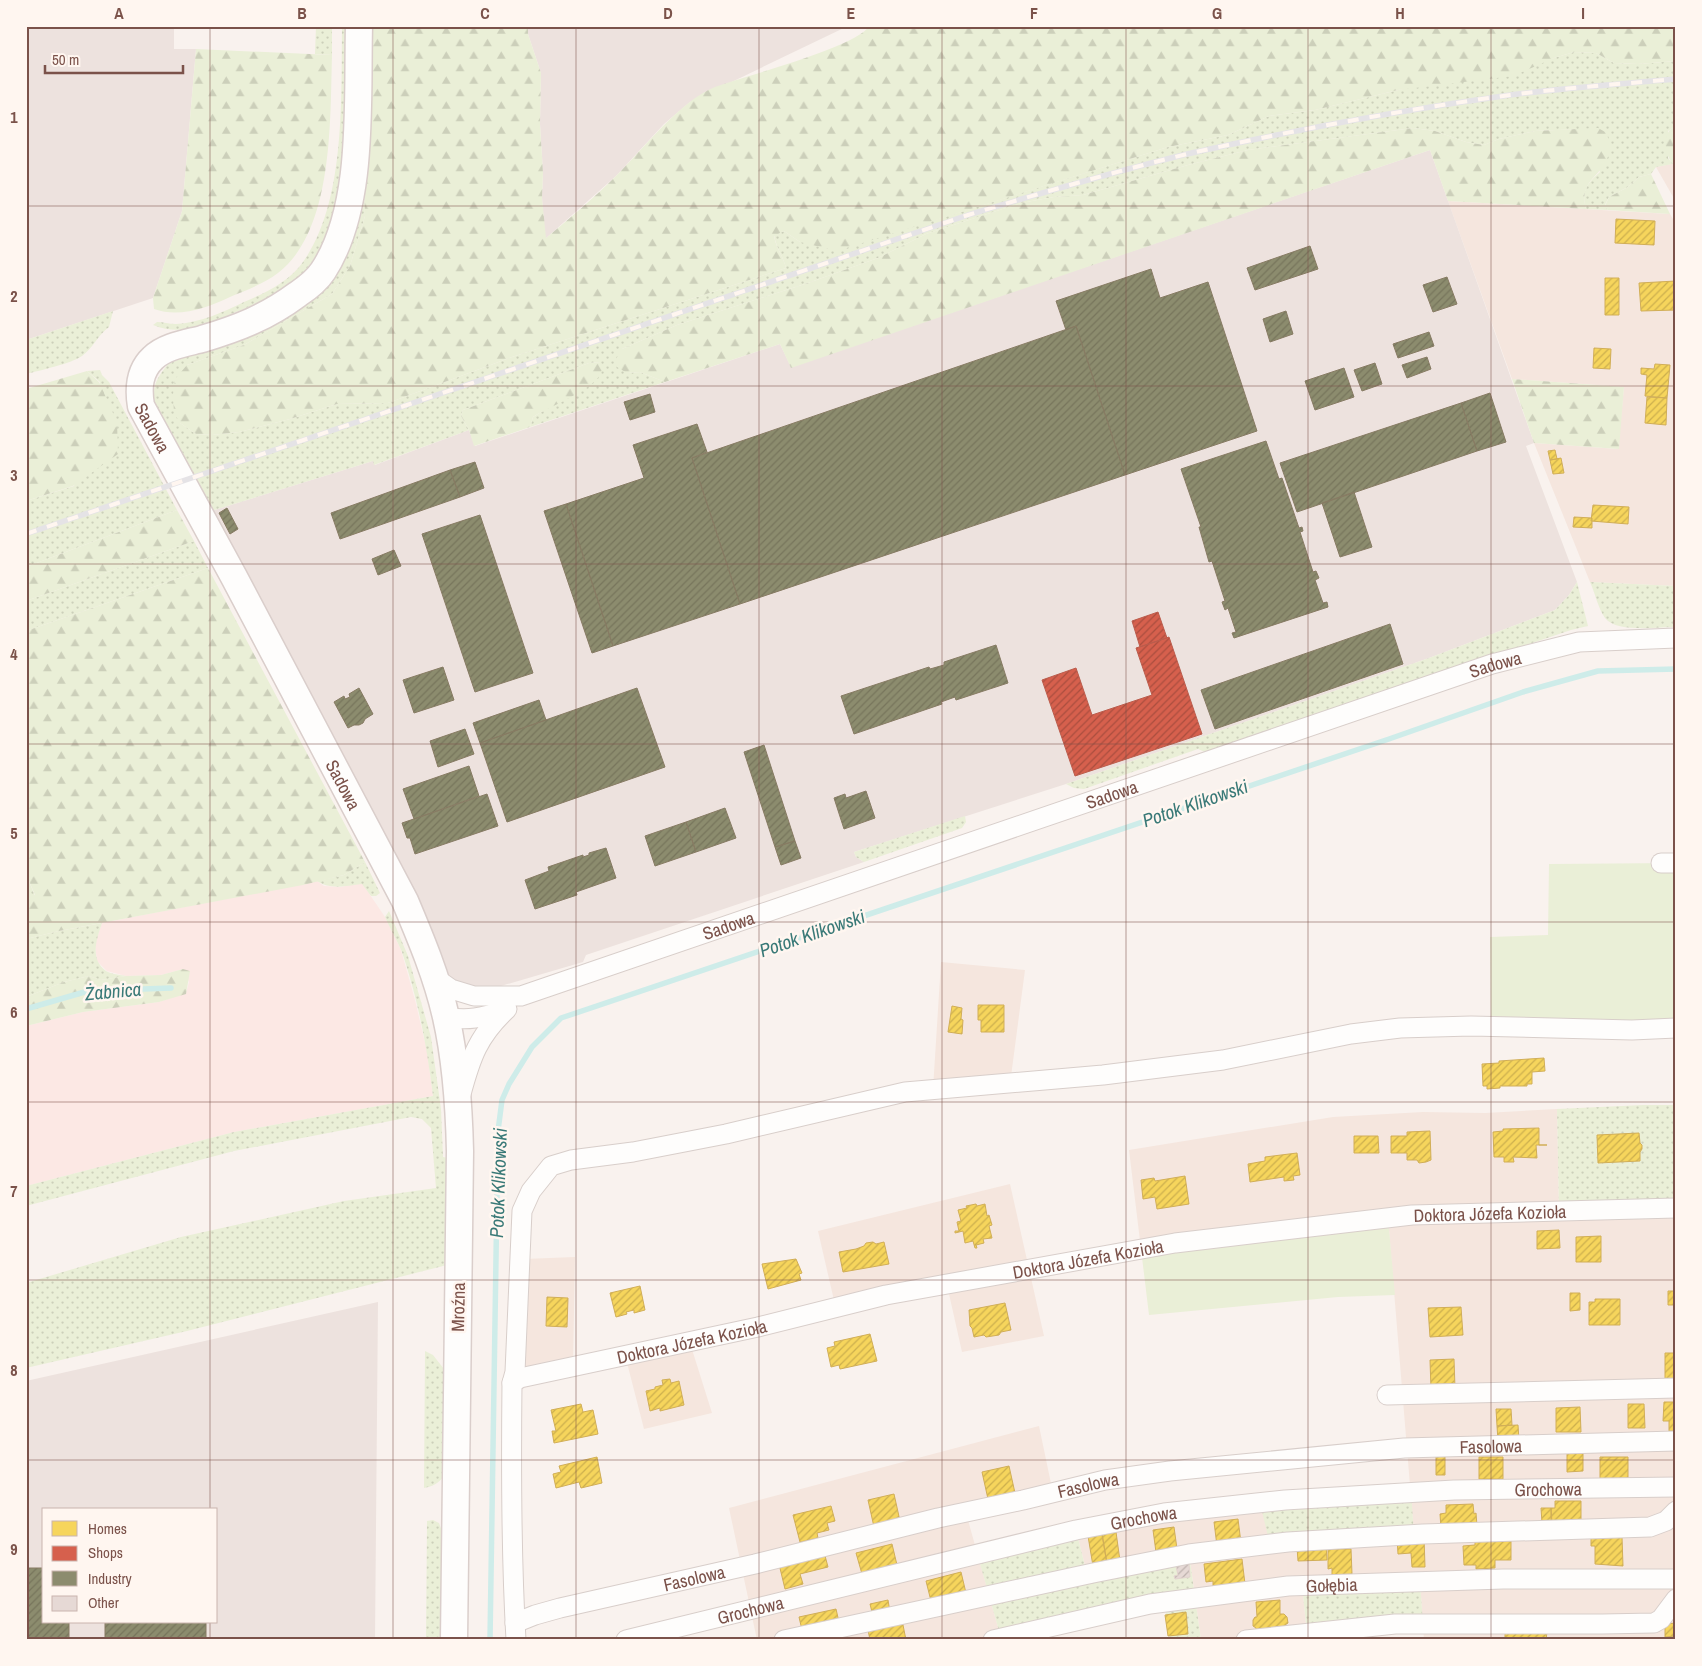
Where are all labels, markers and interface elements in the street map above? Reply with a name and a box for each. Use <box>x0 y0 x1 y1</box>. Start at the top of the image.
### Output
text: A <box>114 2 124 24</box>
text: B <box>297 2 307 24</box>
text: C <box>480 2 490 24</box>
text: D <box>663 2 673 24</box>
text: E <box>847 2 856 24</box>
text: F <box>1030 2 1038 24</box>
text: G <box>1212 2 1222 24</box>
text: H <box>1395 2 1405 24</box>
text: I <box>1581 2 1585 24</box>
scale bar <box>45 42 182 74</box>
text: 50 m <box>52 49 79 70</box>
text: 1 <box>10 106 18 128</box>
text: 2 <box>10 285 18 307</box>
street label: Sadowa <box>129 398 176 457</box>
text: 3 <box>10 464 18 486</box>
text: 4 <box>10 643 18 665</box>
street label: Sadowa <box>1465 645 1524 684</box>
street label: Sadowa <box>320 755 367 814</box>
water label: Potok Klikowski <box>1139 773 1252 833</box>
street label: Sadowa <box>1082 774 1141 815</box>
text: 5 <box>10 822 18 844</box>
water label: Potok Klikowski <box>756 903 869 963</box>
street label: Sadowa <box>699 905 758 946</box>
water label: Żabnica <box>83 976 143 1006</box>
text: 6 <box>10 1001 18 1023</box>
water label: Potok Klikowski <box>483 1127 513 1238</box>
text: 7 <box>10 1180 18 1202</box>
street label: Doktora Józefa Kozioła <box>1413 1198 1567 1227</box>
street label: Doktora Józefa Kozioła <box>1011 1233 1165 1284</box>
street label: Mroźna <box>445 1282 471 1332</box>
street label: Doktora Józefa Kozioła <box>614 1313 769 1369</box>
text: 8 <box>10 1359 18 1381</box>
street label: Fasolowa <box>1459 1432 1522 1459</box>
street label: Fasolowa <box>1055 1466 1120 1504</box>
street label: Grochowa <box>1514 1476 1582 1502</box>
street label: Grochowa <box>1108 1499 1178 1536</box>
legend <box>42 1508 218 1624</box>
text: Homes <box>88 1518 127 1539</box>
text: 9 <box>10 1538 18 1560</box>
text: Shops <box>88 1542 123 1563</box>
street label: Fasolowa <box>661 1559 727 1597</box>
text: Industry <box>88 1568 133 1589</box>
street label: Gołębia <box>1305 1571 1358 1598</box>
street label: Grochowa <box>715 1589 786 1630</box>
text: Other <box>88 1592 119 1613</box>

